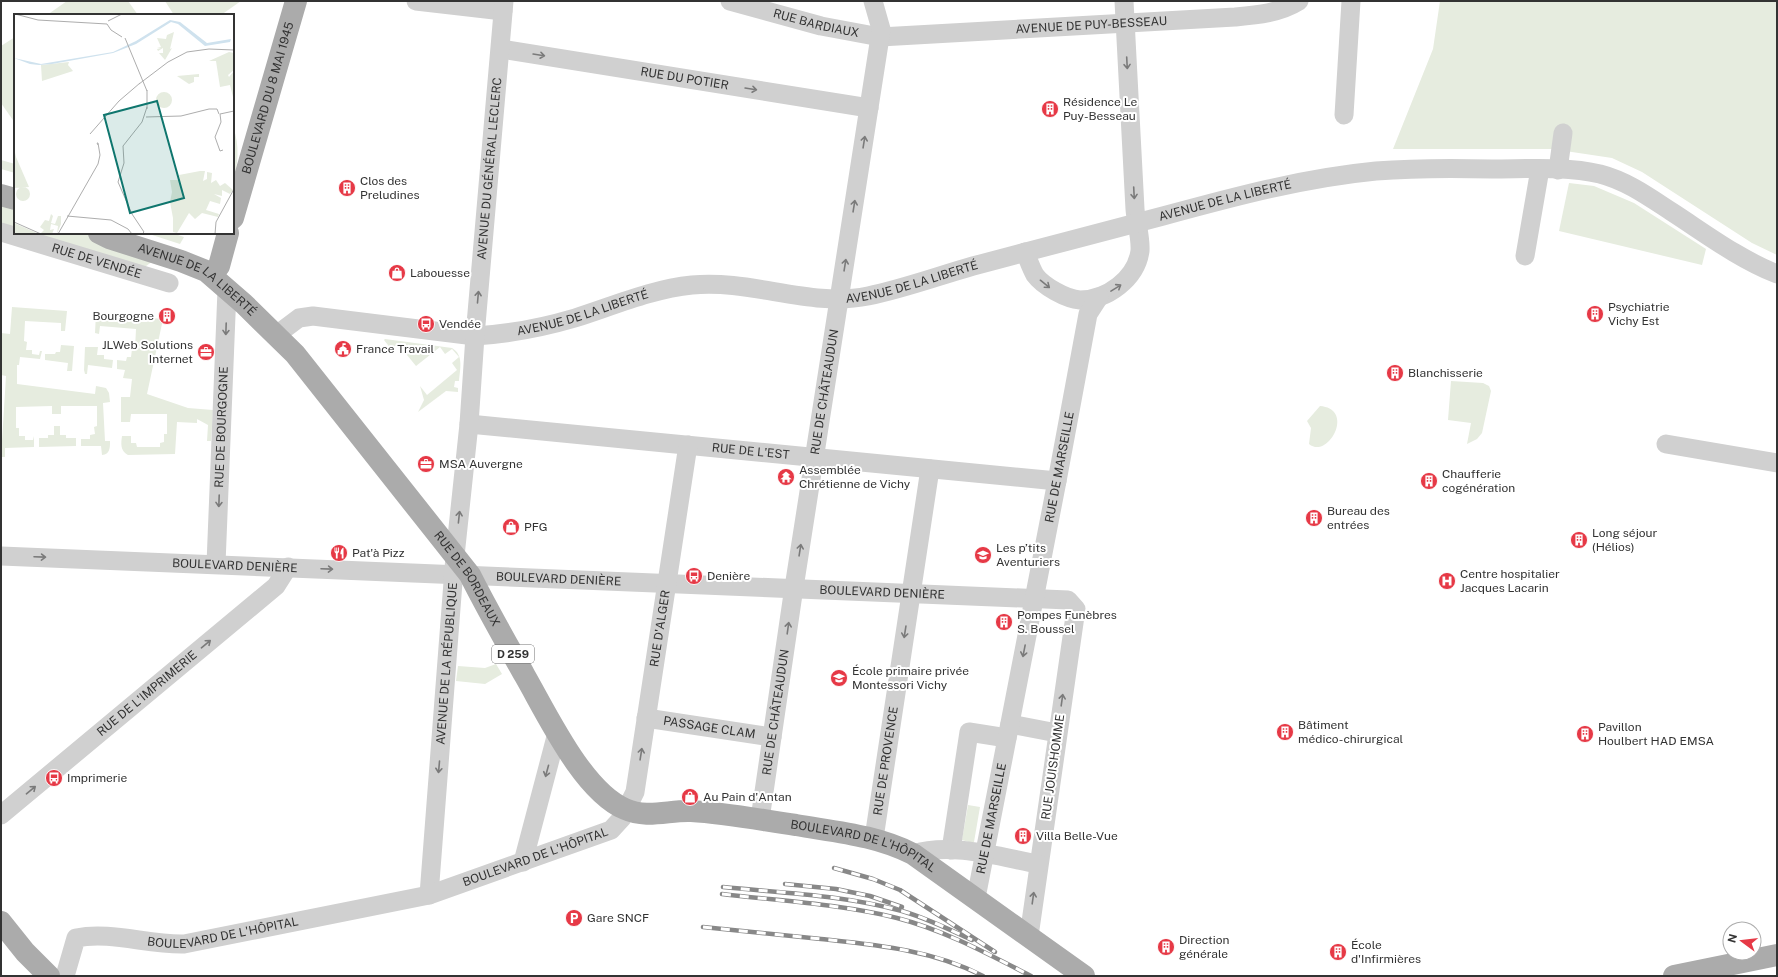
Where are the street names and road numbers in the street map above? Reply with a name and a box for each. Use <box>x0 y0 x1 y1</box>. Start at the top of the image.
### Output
street label: RUE BARDIAUX <box>772 6 860 40</box>
street label: AVENUE DE PUY-BESSEAU <box>1015 14 1167 36</box>
street label: BOULEVARD DU 8 MAI 1945 <box>239 20 297 176</box>
street label: RUE DU POTIER <box>640 64 730 92</box>
street label: AVENUE DU GÉNÉRAL LECLERC <box>475 77 504 260</box>
street label: AVENUE DE LA LIBERTÉ <box>1157 177 1293 224</box>
street label: RUE DE VENDÉE <box>50 241 143 281</box>
street label: AVENUE DE LA LIBERTÉ <box>136 241 259 319</box>
street label: AVENUE DE LA LIBERTÉ <box>845 258 979 306</box>
street label: AVENUE DE LA LIBERTÉ <box>516 287 650 338</box>
street label: RUE DE CHÂTEAUDUN <box>808 328 841 456</box>
street label: RUE DE BOURGOGNE <box>212 366 231 488</box>
street label: RUE DE MARSEILLE <box>1042 410 1077 524</box>
street label: RUE DE L'EST <box>711 441 790 462</box>
street label: RUE DE BORDEAUX <box>431 529 503 629</box>
street label: BOULEVARD DENIÈRE <box>172 556 298 575</box>
street label: BOULEVARD DENIÈRE <box>496 569 622 589</box>
street label: AVENUE DE LA RÉPUBLIQUE <box>434 582 460 745</box>
street label: BOULEVARD DENIÈRE <box>819 583 945 602</box>
street label: RUE D'ALGER <box>647 589 673 668</box>
road number: D 259 <box>492 645 534 663</box>
street label: RUE DE L'IMPRIMERIE <box>94 648 200 739</box>
street label: RUE DE CHÂTEAUDUN <box>760 648 792 776</box>
street label: RUE DE PROVENCE <box>871 705 901 816</box>
street label: RUE JOUISHOMME <box>1039 713 1067 821</box>
street label: PASSAGE CLAM <box>662 714 756 741</box>
street label: RUE DE MARSEILLE <box>974 762 1009 875</box>
street label: BOULEVARD DE L'HÔPITAL <box>789 817 939 875</box>
street label: BOULEVARD DE L'HÔPITAL <box>461 825 610 889</box>
street label: BOULEVARD DE L'HÔPITAL <box>146 914 300 951</box>

